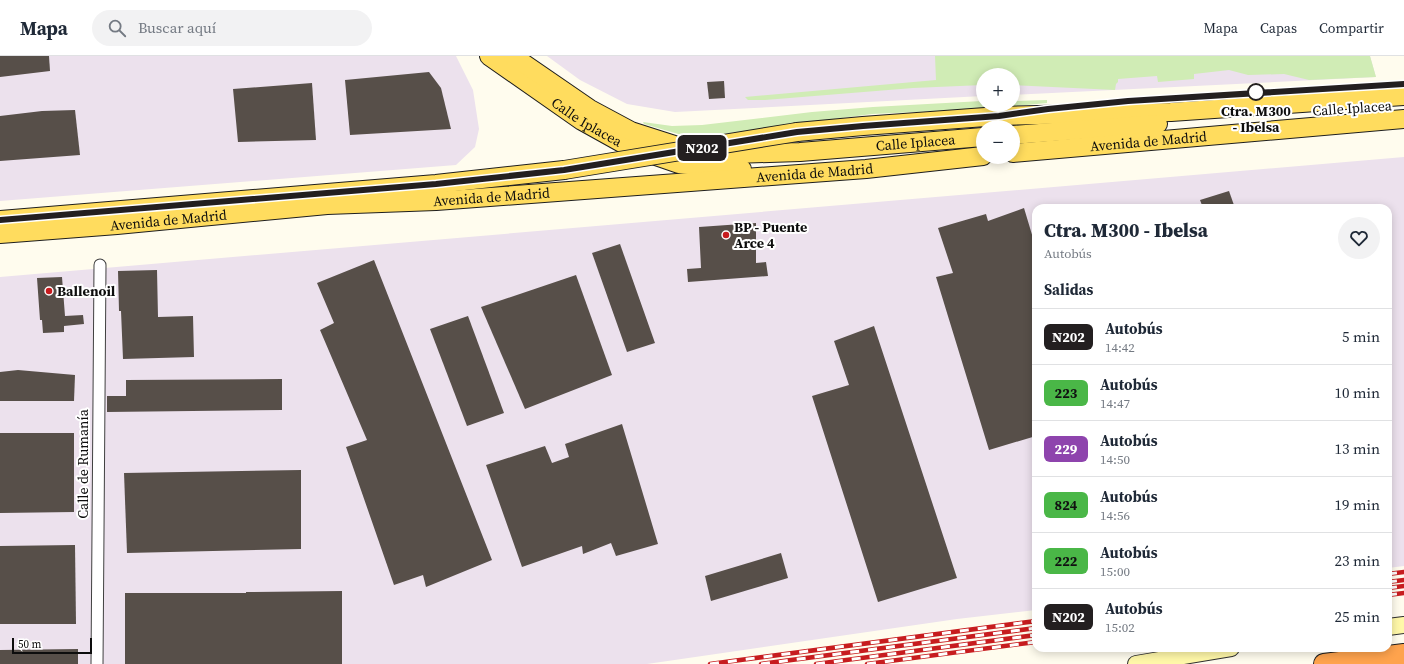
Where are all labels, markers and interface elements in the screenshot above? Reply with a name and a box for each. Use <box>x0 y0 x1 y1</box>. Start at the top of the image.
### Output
search box <box>92 10 372 46</box>
text: Mapa <box>20 15 68 41</box>
icon: search <box>106 17 128 39</box>
text: Buscar aquí <box>138 17 216 38</box>
text: Mapa <box>1203 18 1238 38</box>
text: Capas <box>1260 18 1297 38</box>
text: Compartir <box>1319 18 1384 38</box>
map controls <box>976 68 1020 164</box>
button: + <box>976 68 1020 112</box>
marker: Ctra. M300 - Ibelsa <box>1247 83 1265 101</box>
street label: Calle Iplacea <box>547 93 626 152</box>
street label: Calle Iplacea <box>1312 95 1393 121</box>
place label: Ctra. M300 - Ibelsa <box>1221 101 1291 137</box>
button: − <box>976 120 1020 164</box>
street label: Avenida de Madrid <box>1089 126 1208 156</box>
street label: Calle Iplacea <box>875 129 957 156</box>
line badge: N202 <box>674 135 730 161</box>
text: N202 <box>686 138 718 158</box>
street label: Avenida de Madrid <box>755 158 874 187</box>
street label: Avenida de Madrid <box>432 183 551 211</box>
street label: Avenida de Madrid <box>109 205 228 236</box>
place label: BP - Puente Arce 4 <box>734 217 807 253</box>
text: Ctra. M300 - Ibelsa <box>1044 217 1208 243</box>
button: heart <box>1338 217 1380 259</box>
marker: BP - Puente Arce 4 <box>721 230 731 240</box>
text: Autobús <box>1044 245 1092 262</box>
text: Salidas <box>1044 279 1093 300</box>
place label: Ballenoil <box>57 281 116 301</box>
marker: Ballenoil <box>44 286 54 296</box>
text: Autobús <box>1105 318 1163 339</box>
text: 5 min <box>1342 326 1380 347</box>
text: N202 <box>1052 327 1085 347</box>
text: 14:42 <box>1105 339 1135 356</box>
text: Autobús <box>1100 374 1158 395</box>
text: 10 min <box>1334 382 1380 403</box>
text: 223 <box>1055 383 1077 403</box>
text: 14:47 <box>1100 395 1130 412</box>
street label: Calle de Rumanía <box>73 408 93 519</box>
text: Autobús <box>1100 430 1158 451</box>
text: 13 min <box>1334 438 1380 459</box>
text: 229 <box>1055 439 1077 459</box>
text: 14:50 <box>1100 451 1130 468</box>
text: Autobús <box>1100 486 1158 507</box>
text: 19 min <box>1334 494 1380 515</box>
text: 824 <box>1055 495 1077 515</box>
text: 14:56 <box>1100 507 1130 524</box>
text: Autobús <box>1100 542 1158 563</box>
text: 23 min <box>1334 550 1380 571</box>
text: 222 <box>1055 551 1077 571</box>
text: 15:00 <box>1100 563 1130 580</box>
text: Autobús <box>1105 598 1163 619</box>
text: 25 min <box>1334 606 1380 627</box>
text: N202 <box>1052 607 1085 627</box>
text: 15:02 <box>1105 619 1135 636</box>
scale bar <box>12 636 92 655</box>
text: 50 m <box>18 637 41 652</box>

